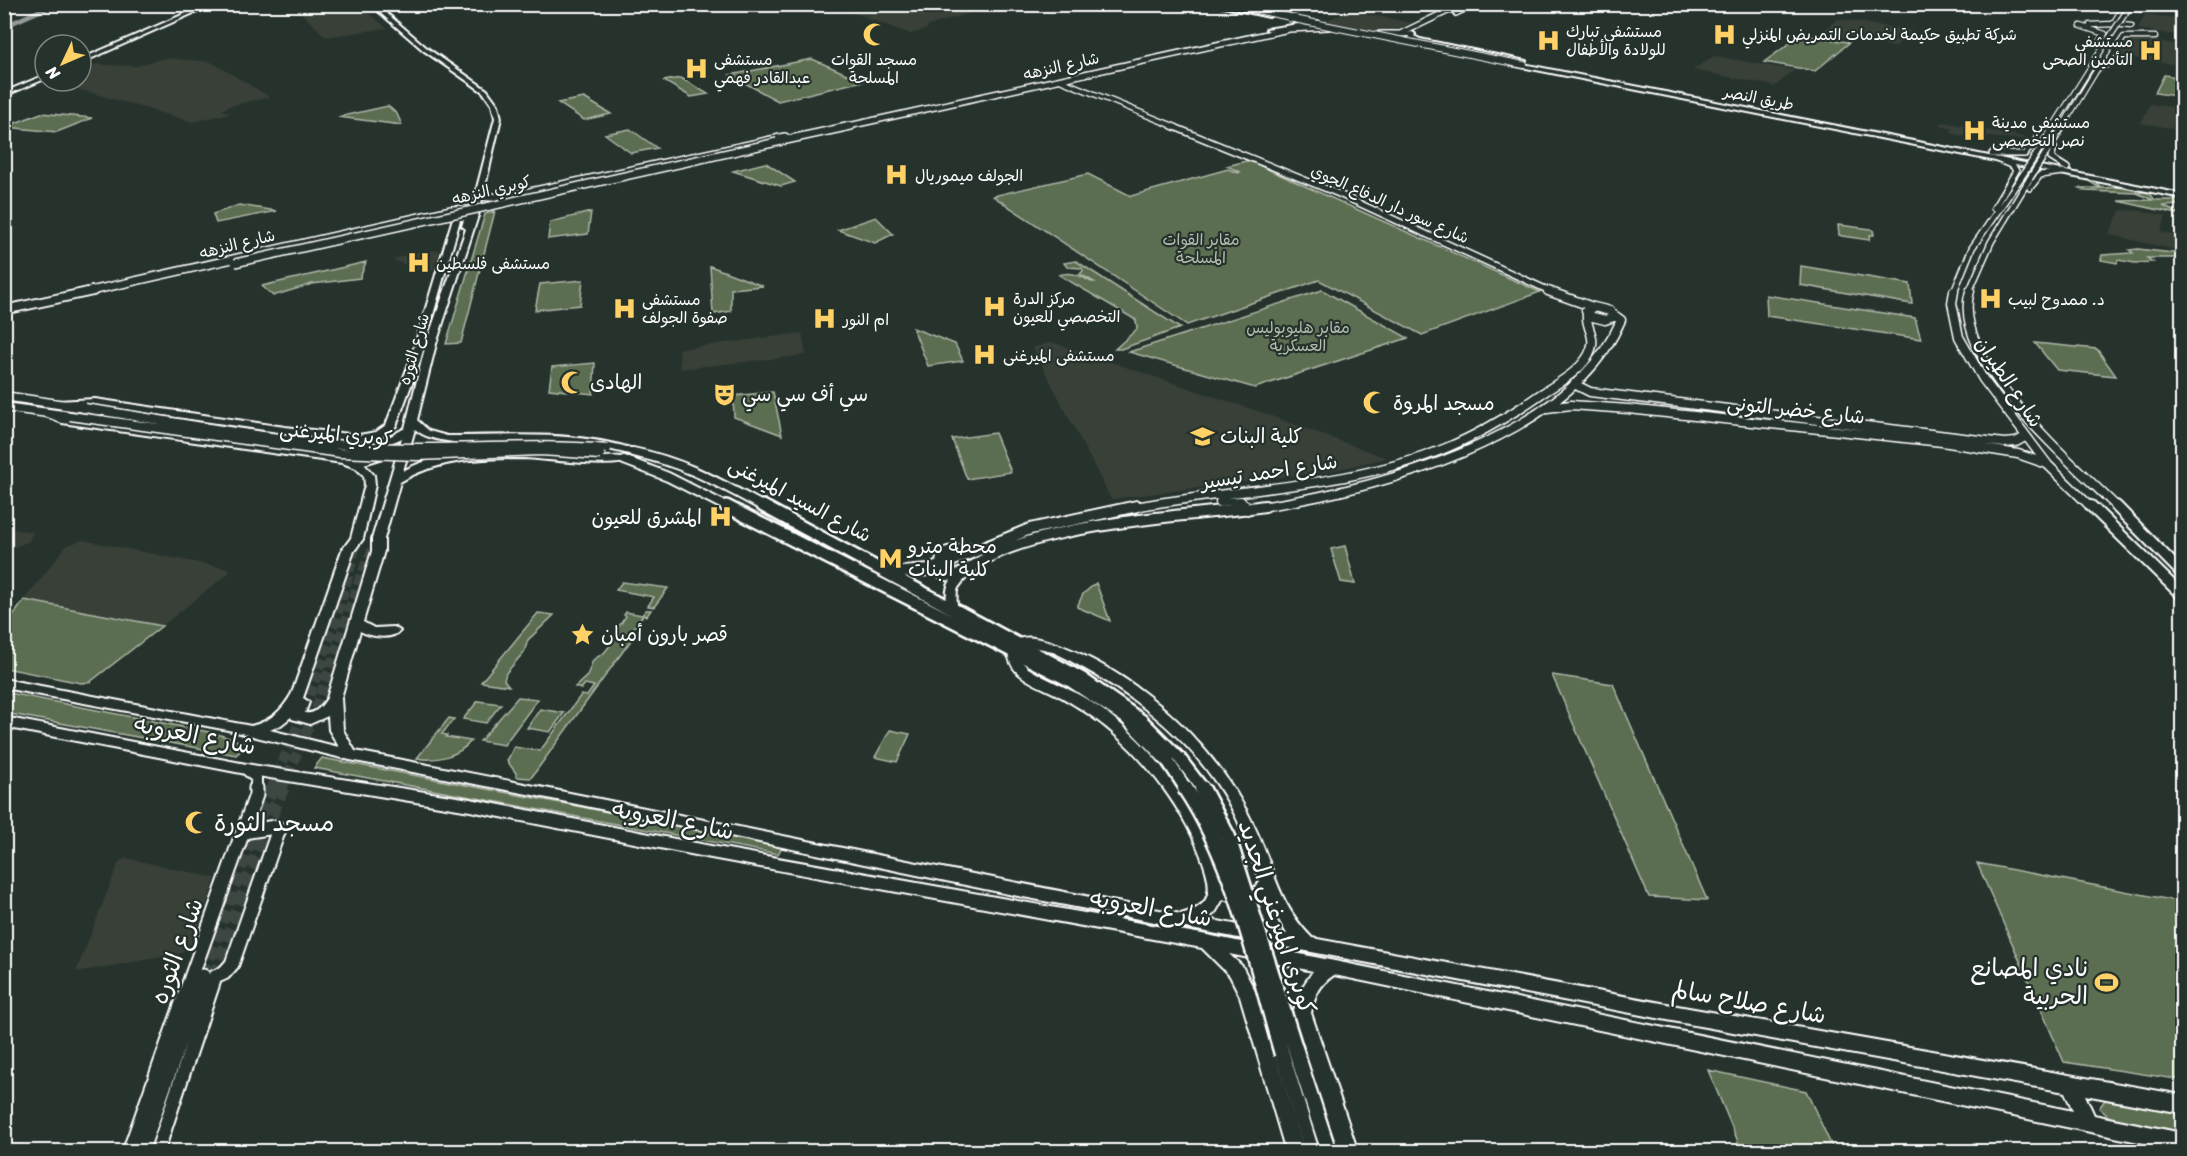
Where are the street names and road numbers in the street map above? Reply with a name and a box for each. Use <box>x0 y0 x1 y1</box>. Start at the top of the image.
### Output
street label: شارع النزهه <box>1020 43 1102 89</box>
street label: طريق النصر <box>1719 77 1797 119</box>
street label: شارع سور دار الدفاع الجوي <box>1306 156 1474 252</box>
street label: كوبري النزهه <box>448 167 534 213</box>
street label: شارع النزهه <box>196 221 278 267</box>
street label: شارع الثوره <box>390 310 438 388</box>
street label: شارع الطيران <box>1965 329 2053 435</box>
street label: شارع خضر التونى <box>1725 385 1867 435</box>
street label: كوبري الميرغنى <box>278 412 394 456</box>
street label: شارع احمد تيسير <box>1196 444 1340 500</box>
street label: شارع السيد الميرغنى <box>722 448 878 552</box>
street label: شارع العروبه <box>130 703 260 767</box>
street label: شارع العروبه <box>608 788 738 852</box>
street label: كوبرى الميرغني الجديد <box>1226 814 1328 1020</box>
street label: شارع العروبه <box>1087 877 1215 939</box>
street label: شارع الثوره <box>138 892 216 1010</box>
street label: شارع صلاح سالم <box>1669 968 1829 1036</box>

